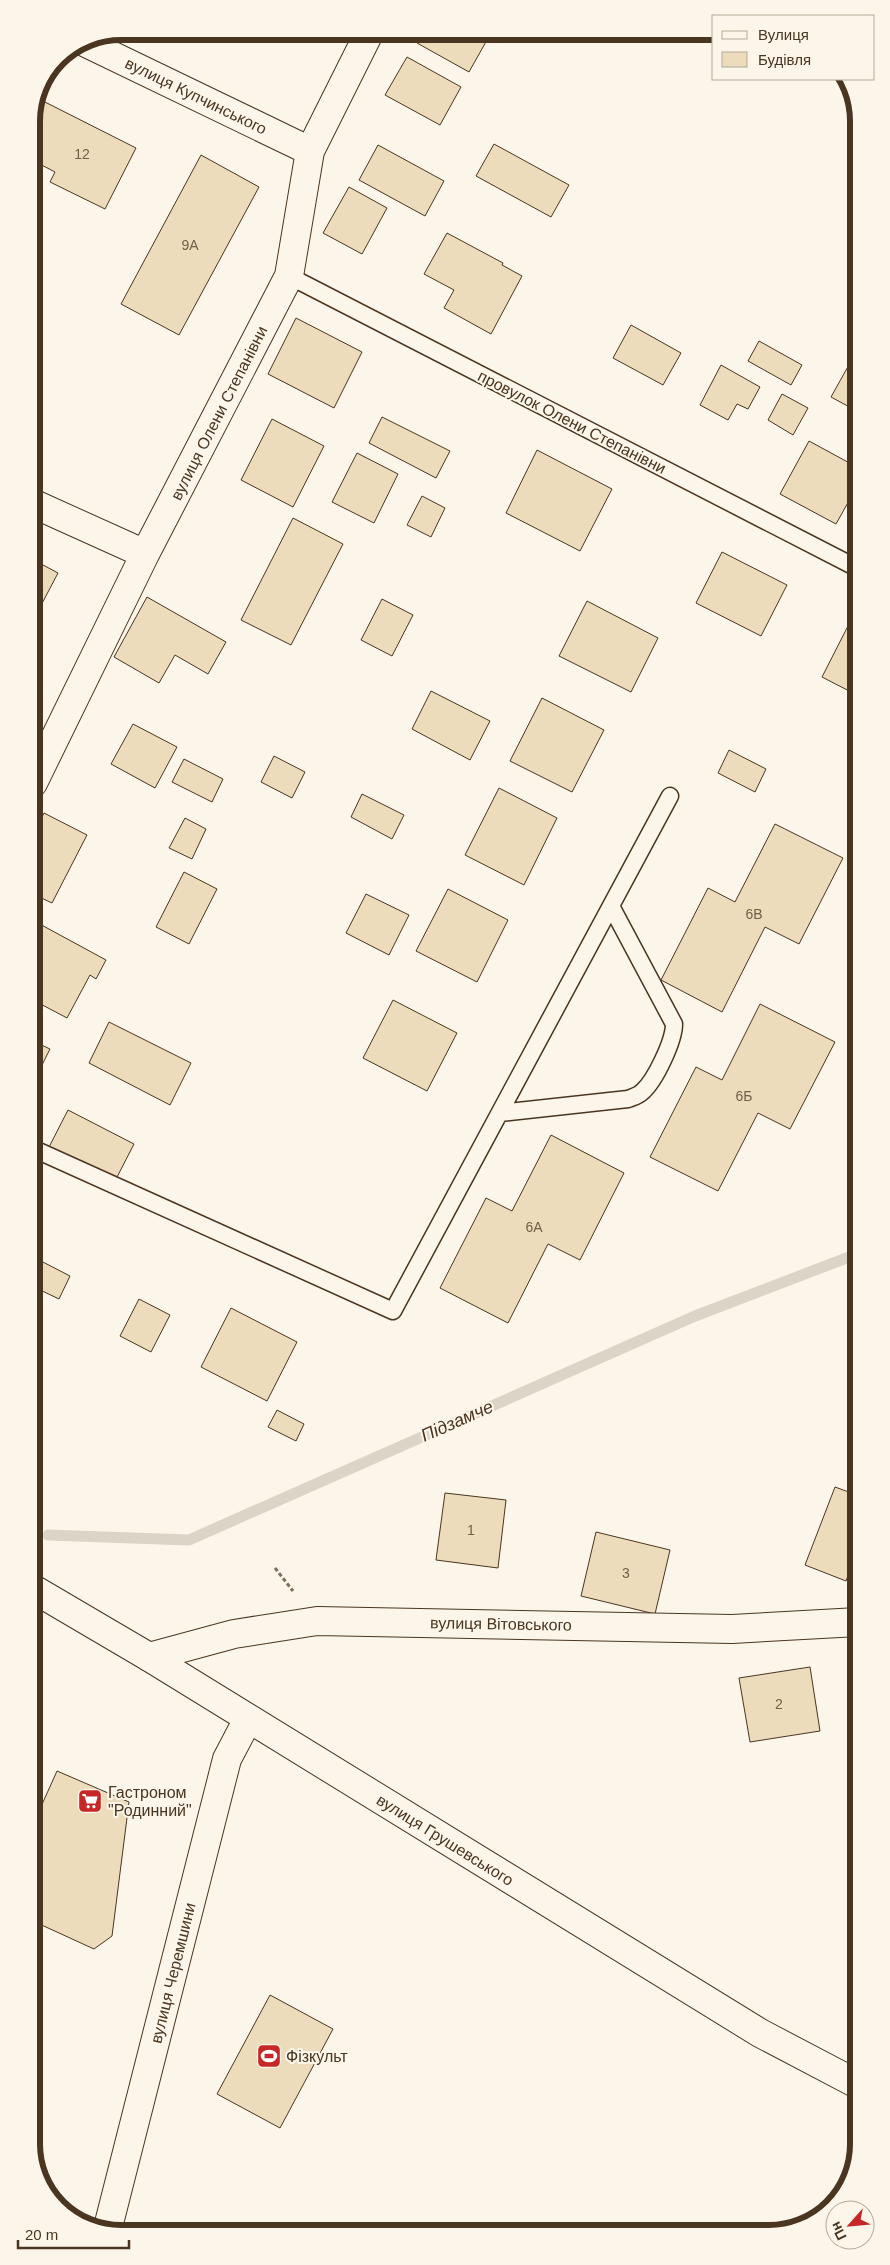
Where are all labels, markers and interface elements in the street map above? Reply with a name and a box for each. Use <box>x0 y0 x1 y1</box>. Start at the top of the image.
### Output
legend <box>712 15 875 80</box>
text: Вулиця <box>758 26 809 43</box>
text: Будівля <box>758 51 811 68</box>
street label: вулиця Купчинського <box>123 54 270 138</box>
house number: 12 <box>74 146 90 162</box>
house number: 9А <box>181 237 199 253</box>
street label: вулиця Олени Степанівни <box>168 323 270 503</box>
street label: провулок Олени Степанівни <box>475 367 669 477</box>
house number: 6В <box>745 906 763 922</box>
house number: 6Б <box>736 1088 752 1104</box>
house number: 6А <box>525 1219 543 1235</box>
water label: Підзамче <box>418 1396 496 1446</box>
house number: 1 <box>467 1522 475 1538</box>
house number: 3 <box>622 1565 630 1581</box>
street label: вулиця Вітовського <box>430 1614 572 1634</box>
house number: 2 <box>775 1696 783 1712</box>
place label: Гастроном "Родинний" <box>108 1784 192 1819</box>
supermarket icon: Гастроном "Родинний" <box>77 1788 103 1814</box>
street label: вулиця Грушевського <box>374 1791 516 1889</box>
street label: вулиця Черемшини <box>147 1901 199 2045</box>
sports icon: Фізкульт <box>256 2043 282 2069</box>
place label: Фізкульт <box>286 2048 348 2065</box>
north arrow <box>825 2200 875 2250</box>
scale bar <box>18 2218 129 2250</box>
text: Пн <box>827 2219 850 2243</box>
text: 20 m <box>25 2226 58 2243</box>

